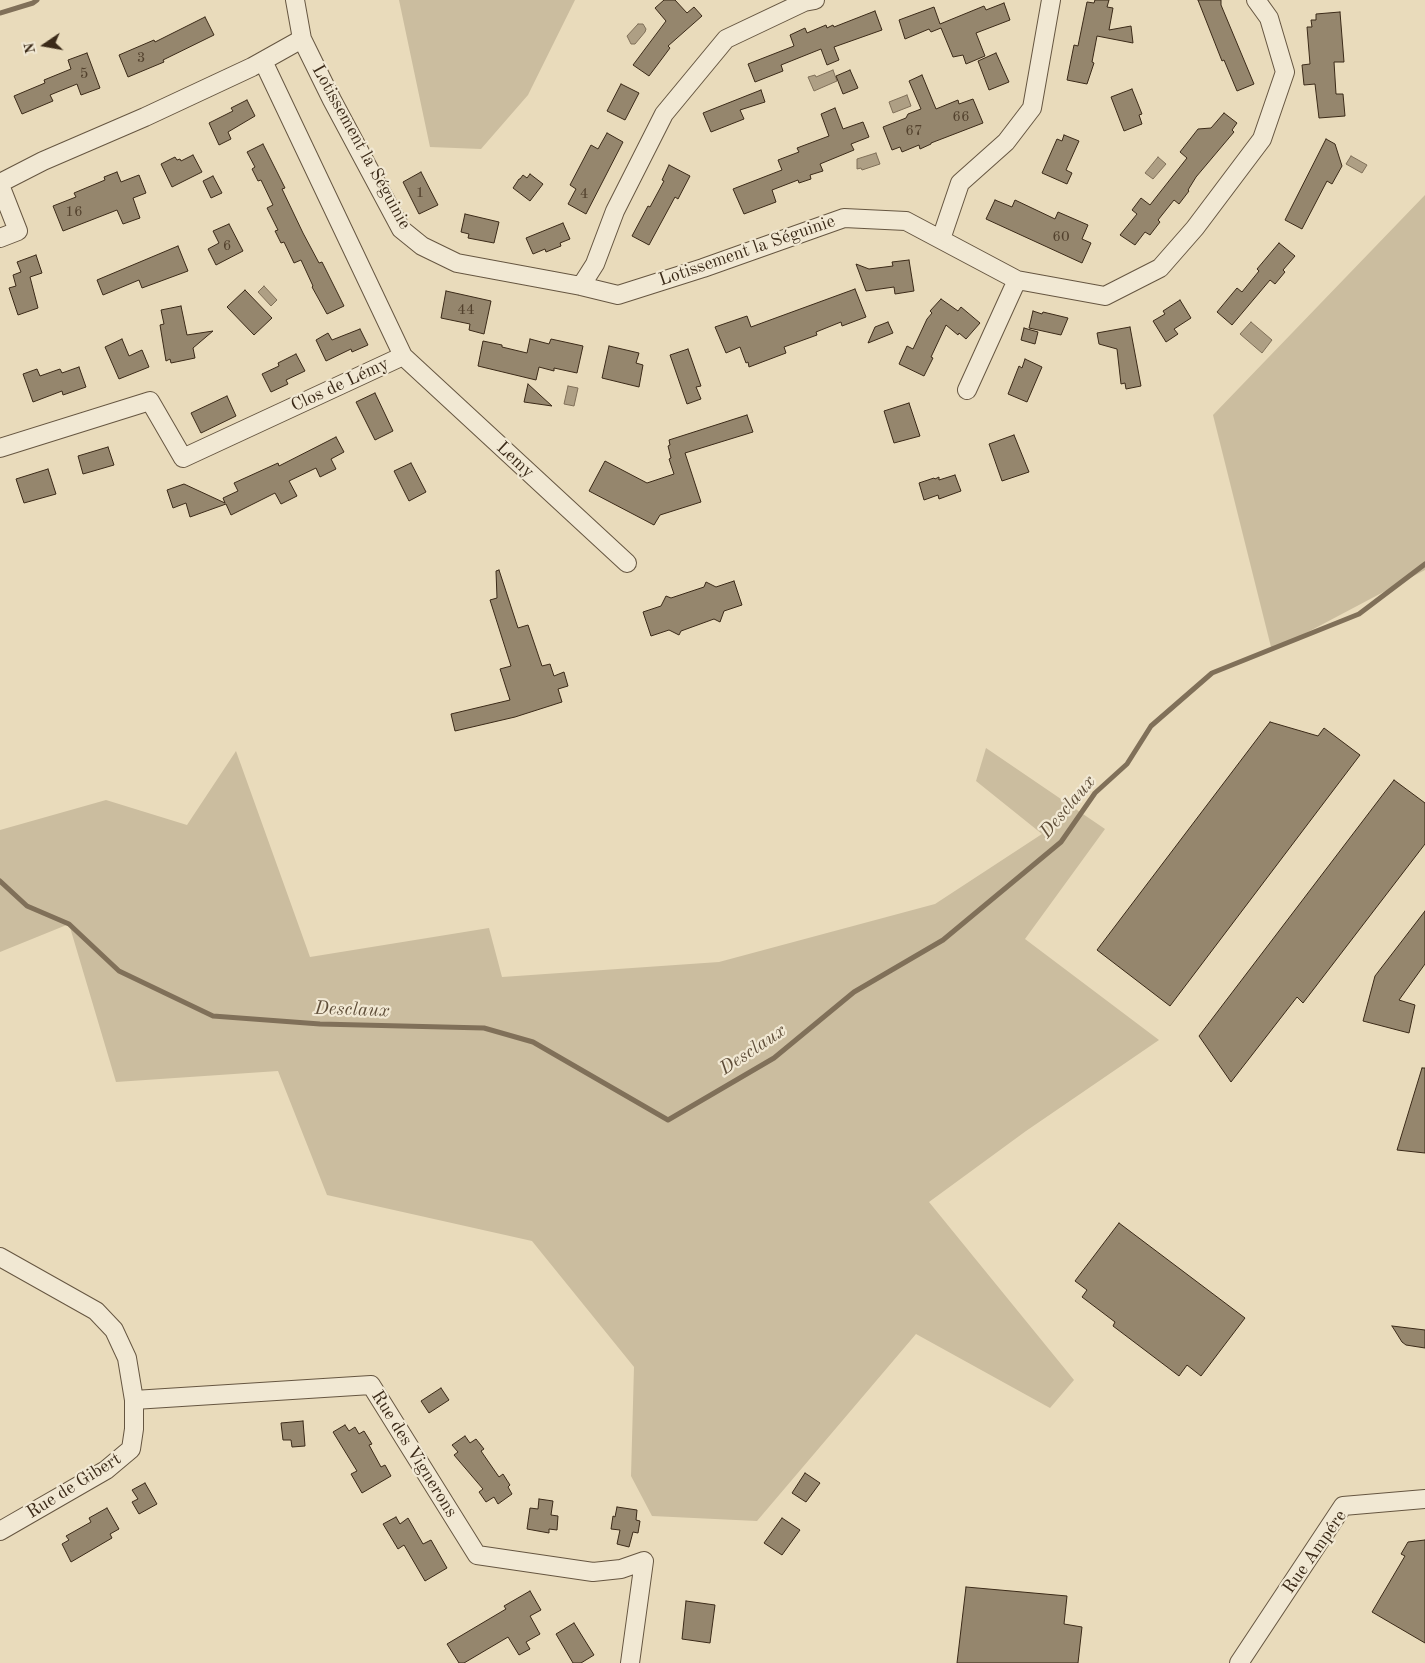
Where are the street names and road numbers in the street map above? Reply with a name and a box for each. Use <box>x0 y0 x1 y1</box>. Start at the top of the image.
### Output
street label: Lotissement la Séguinie <box>307 61 415 233</box>
street label: Lotissement la Séguinie <box>656 211 838 291</box>
street label: Clos de Lémy <box>288 353 392 417</box>
street label: Lemy <box>491 437 539 483</box>
street label: Rue des Vignerons <box>366 1386 462 1522</box>
street label: Rue de Gibert <box>23 1448 125 1524</box>
street label: Rue Ampére <box>1278 1506 1352 1598</box>

